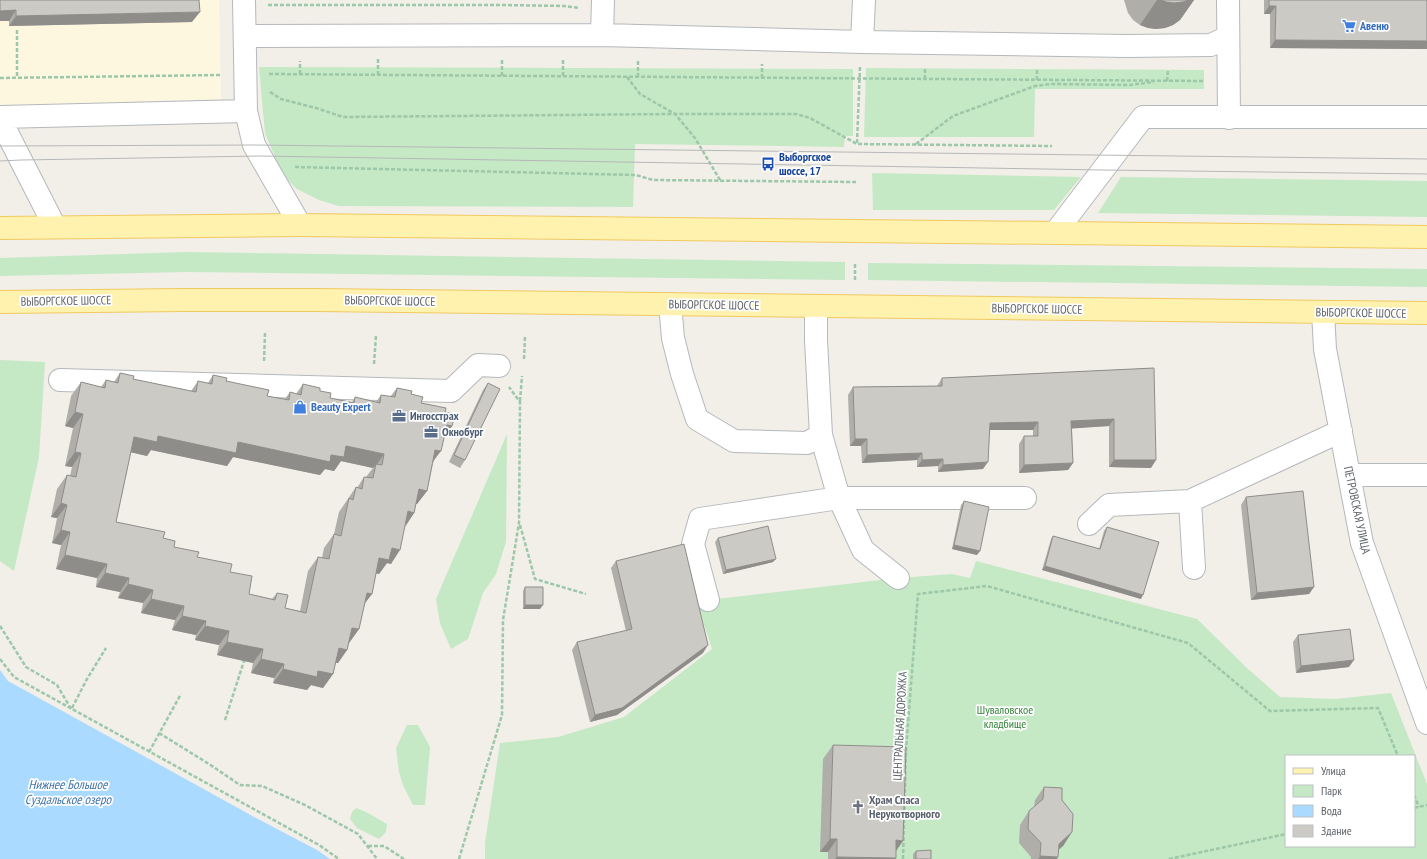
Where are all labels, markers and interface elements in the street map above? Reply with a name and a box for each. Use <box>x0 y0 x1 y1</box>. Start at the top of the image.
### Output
supermarket icon: Авеню <box>1341 18 1357 34</box>
place label: Авеню <box>1359 18 1389 33</box>
place label: Выборгское шоссе, 17 <box>779 149 831 178</box>
bus stop icon: Выборгское шоссе, 17 <box>760 156 776 172</box>
street label: ВЫБОРГСКОЕ ШОССЕ <box>20 292 112 309</box>
street label: ВЫБОРГСКОЕ ШОССЕ <box>344 292 436 309</box>
street label: ВЫБОРГСКОЕ ШОССЕ <box>668 296 760 313</box>
street label: ВЫБОРГСКОЕ ШОССЕ <box>991 300 1083 317</box>
street label: ВЫБОРГСКОЕ ШОССЕ <box>1315 304 1407 321</box>
shop icon: Beauty Expert <box>292 399 308 415</box>
place label: Beauty Expert <box>311 399 371 414</box>
office icon: Ингосстрах <box>391 408 407 424</box>
place label: Ингосстрах <box>410 408 460 423</box>
office icon: Окнобург <box>423 424 439 440</box>
place label: Окнобург <box>442 424 484 439</box>
street label: ПЕТРОВСКАЯ УЛИЦА <box>1341 465 1374 555</box>
street label: ЦЕНТРАЛЬНАЯ ДОРОЖКА <box>889 671 910 781</box>
park label: Шуваловское кладбище <box>977 702 1033 731</box>
legend <box>1285 755 1415 847</box>
text: Улица <box>1321 763 1346 778</box>
water label: Нижнее Большое Суздальское озеро <box>25 776 113 808</box>
text: Парк <box>1321 783 1342 798</box>
place label: Храм Спаса Нерукотворного <box>869 792 941 821</box>
church icon: Храм Спаса Нерукотворного <box>850 799 866 815</box>
text: Вода <box>1321 803 1342 818</box>
text: Здание <box>1321 823 1352 838</box>

